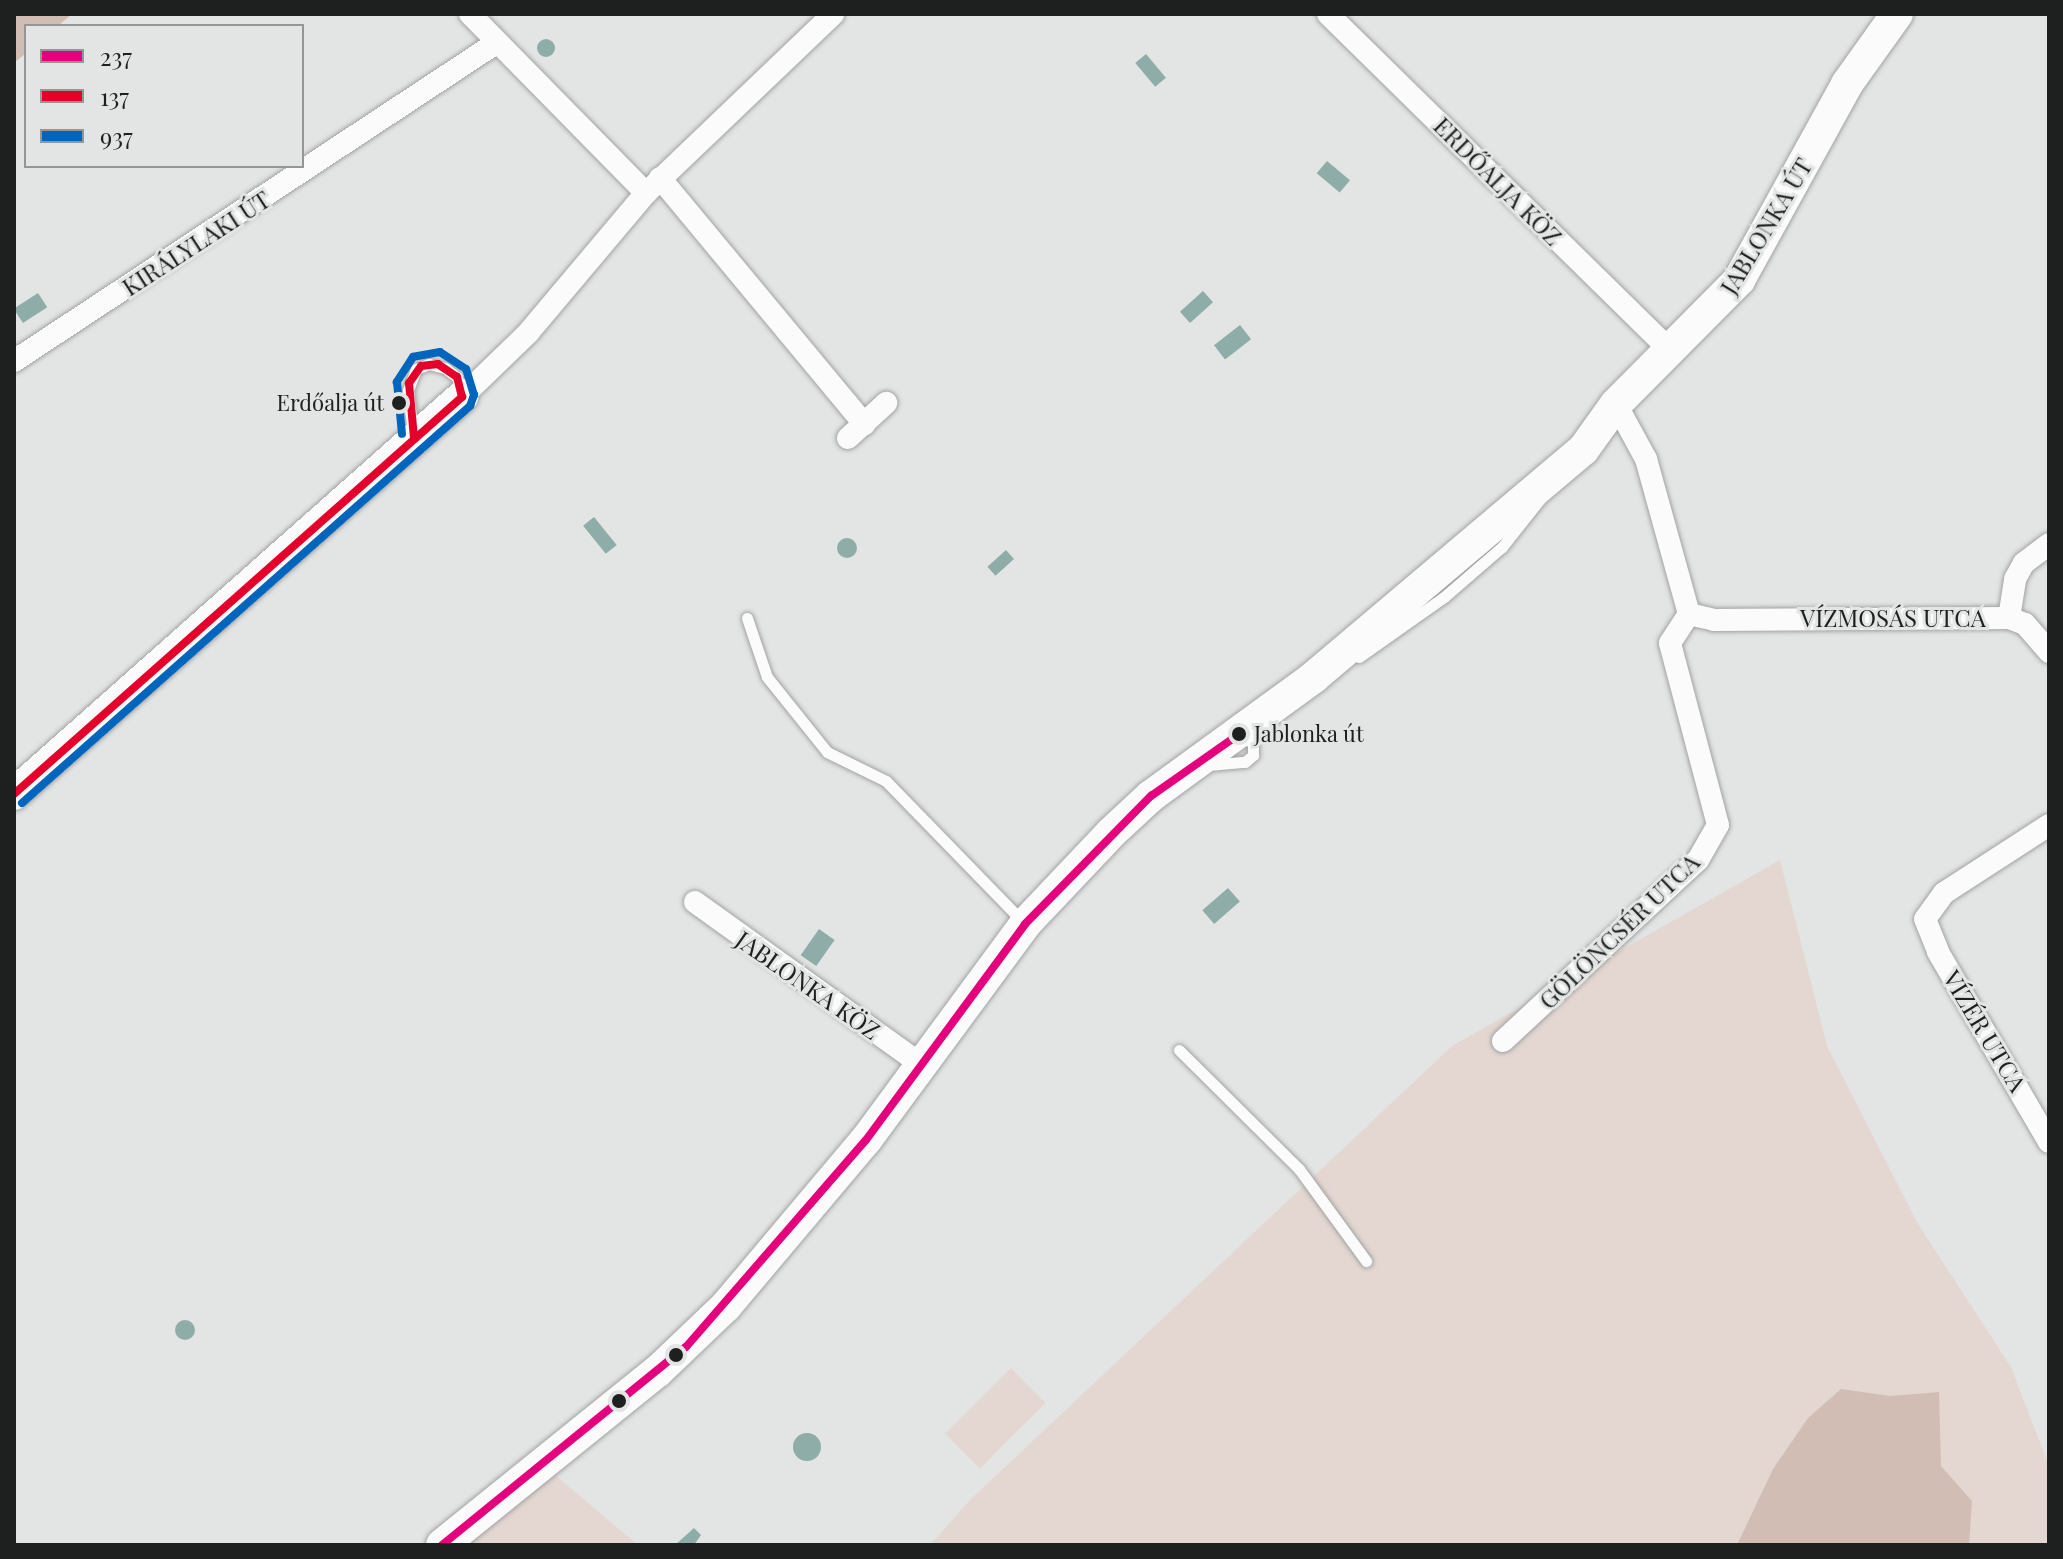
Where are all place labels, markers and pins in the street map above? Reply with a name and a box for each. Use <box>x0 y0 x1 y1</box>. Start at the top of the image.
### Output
place label: Erdőalja út <box>276 390 384 416</box>
marker: Erdőalja út <box>391 395 407 411</box>
place label: Jablonka út <box>1254 721 1364 747</box>
marker: Jablonka út <box>1231 726 1247 742</box>
unlabelled marker <box>668 1347 684 1363</box>
unlabelled marker <box>611 1393 627 1409</box>

